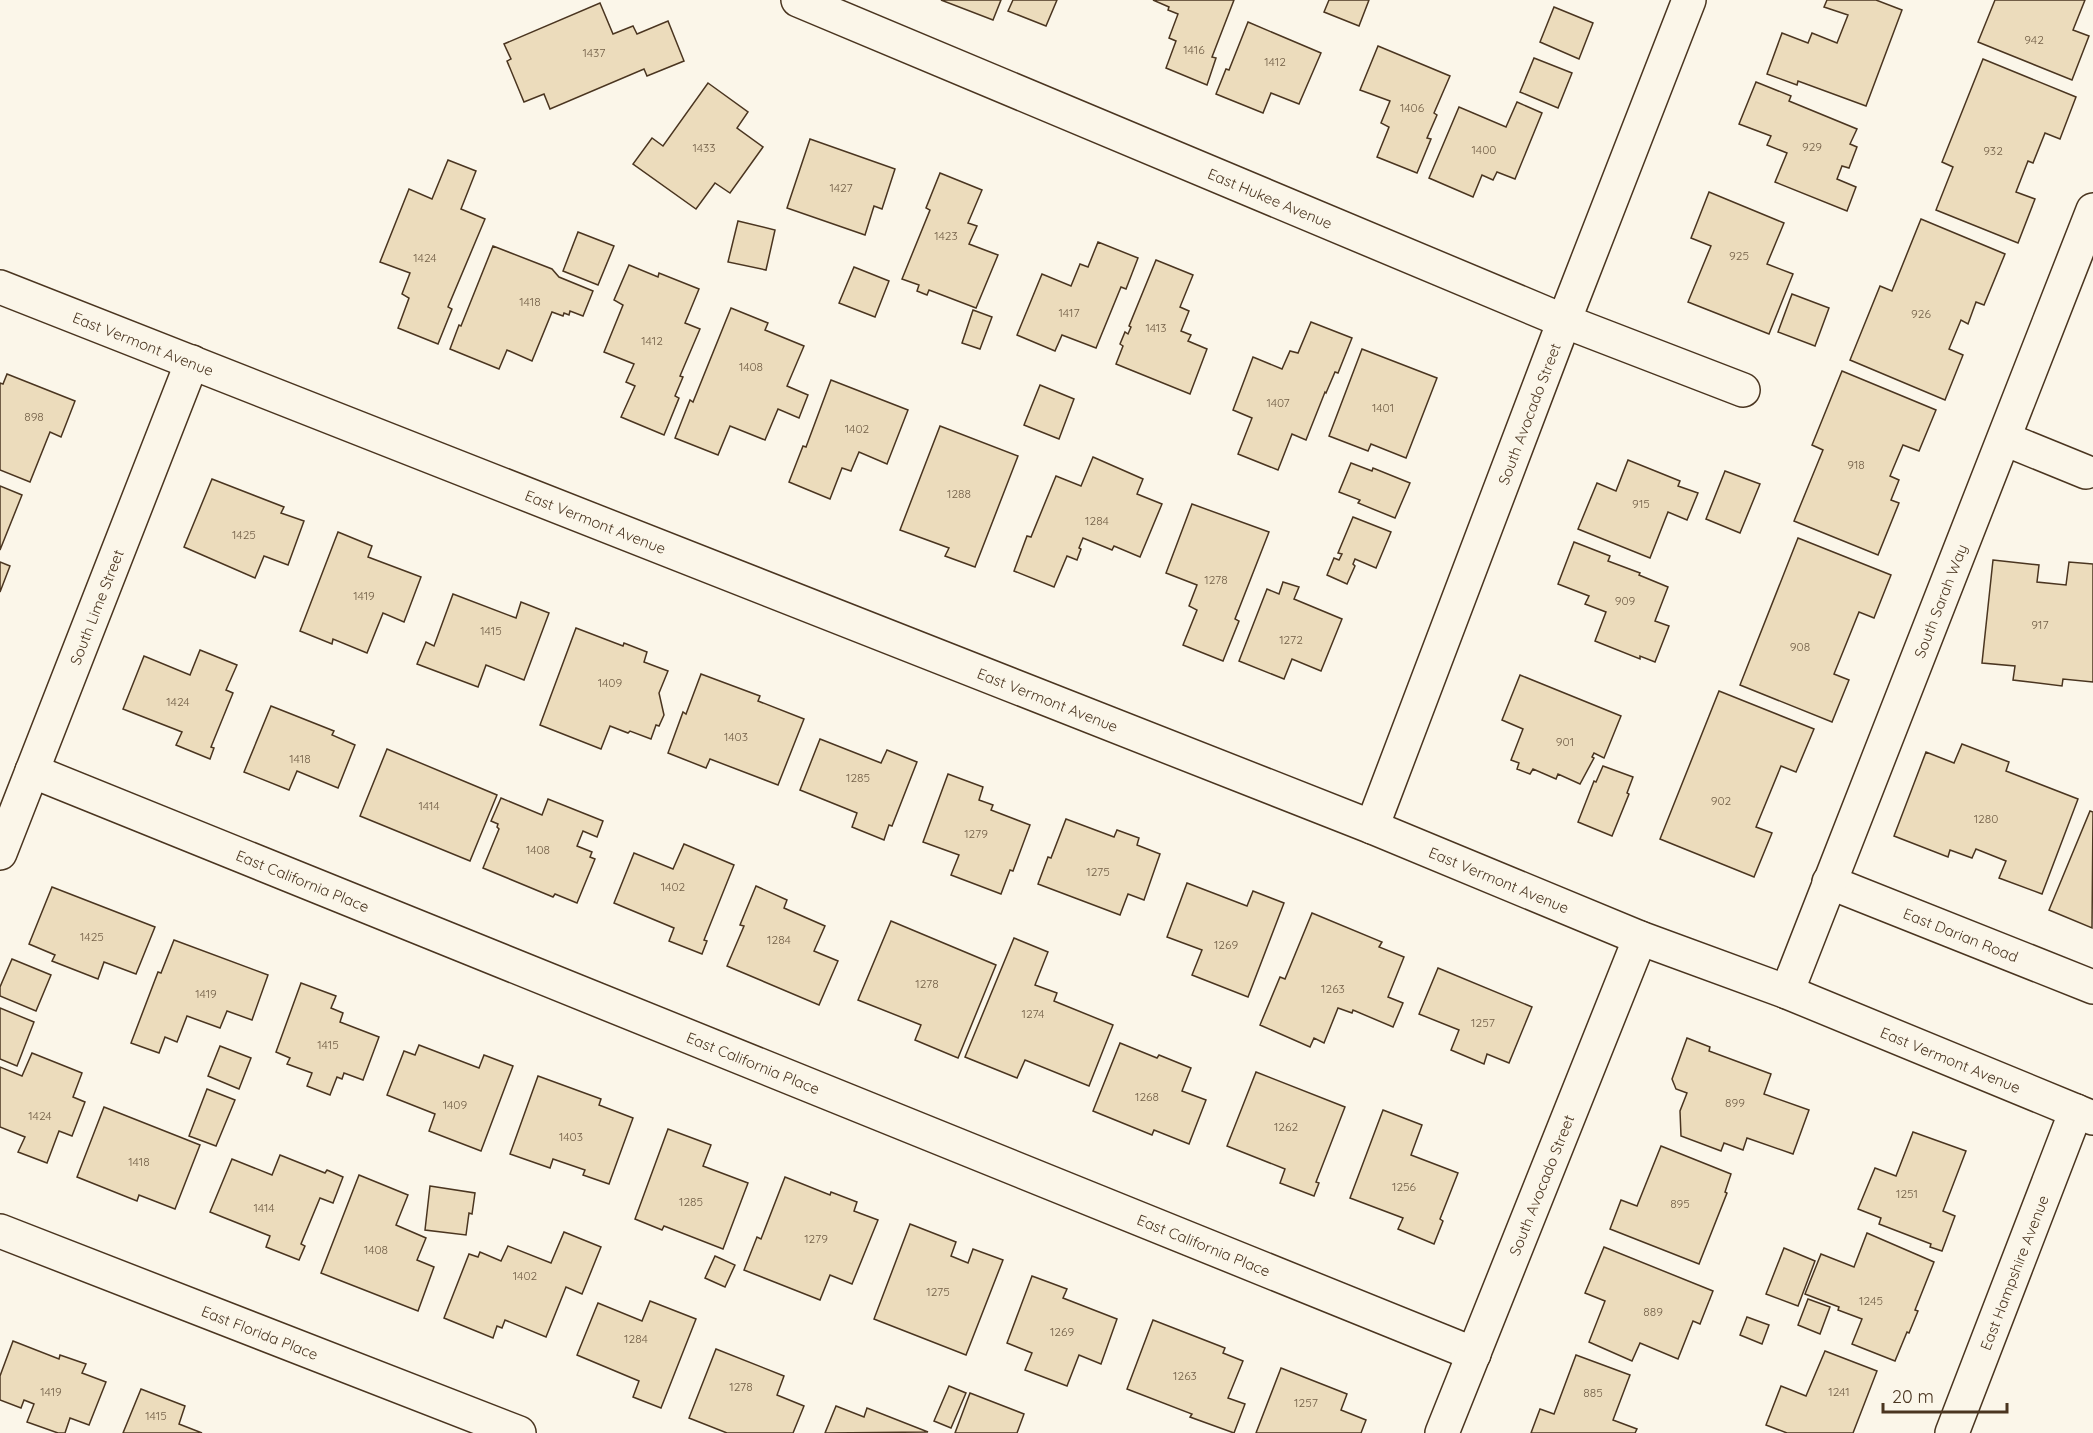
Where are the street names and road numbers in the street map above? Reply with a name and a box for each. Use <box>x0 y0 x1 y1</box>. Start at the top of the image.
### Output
street label: East Hukee Avenue <box>1205 163 1335 232</box>
street label: East Vermont Avenue <box>70 307 216 380</box>
street label: South Avocado Street <box>1493 340 1564 487</box>
street label: East Vermont Avenue <box>522 485 669 558</box>
street label: South Sarah Way <box>1909 541 1971 661</box>
street label: South Lime Street <box>65 547 127 668</box>
street label: East Vermont Avenue <box>975 663 1121 736</box>
street label: East Vermont Avenue <box>1426 842 1572 917</box>
street label: East California Place <box>233 845 372 916</box>
street label: East Darian Road <box>1901 903 2021 966</box>
street label: East Vermont Avenue <box>1878 1022 2023 1097</box>
street label: East California Place <box>684 1027 823 1098</box>
street label: South Avocado Street <box>1504 1112 1578 1258</box>
street label: East Hampshire Avenue <box>1975 1192 2052 1353</box>
street label: East California Place <box>1134 1209 1273 1280</box>
street label: East Florida Place <box>199 1301 321 1364</box>

